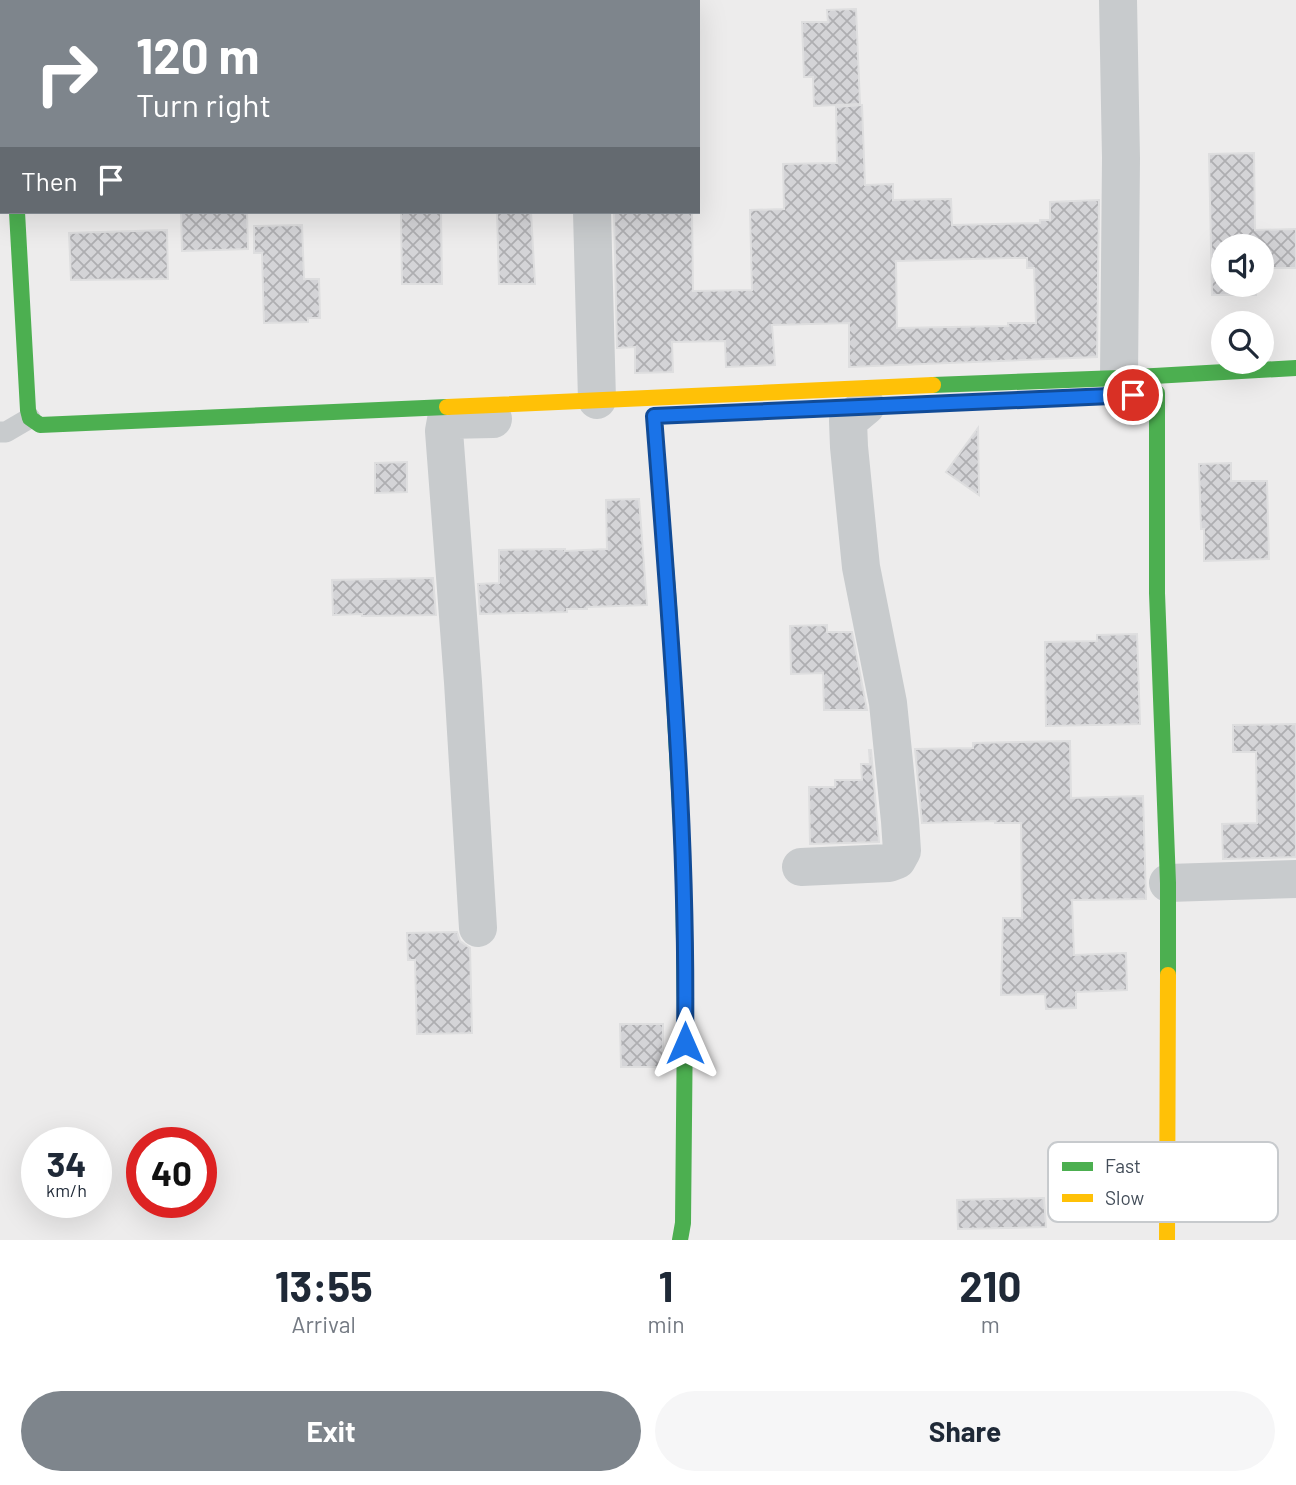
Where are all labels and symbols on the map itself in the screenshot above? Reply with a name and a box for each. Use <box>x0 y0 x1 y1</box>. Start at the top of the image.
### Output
pin <box>1103 365 1163 425</box>
position arrow <box>648 1006 722 1080</box>
speed limit sign: 40 <box>126 1127 217 1218</box>
legend <box>1048 1142 1278 1222</box>
text: Fast <box>1105 1154 1141 1177</box>
text: Slow <box>1105 1186 1144 1209</box>

